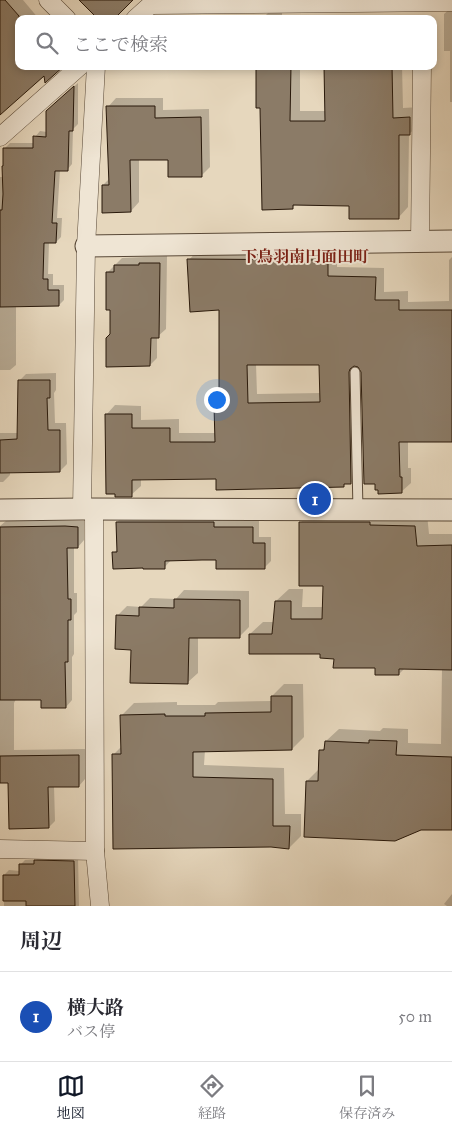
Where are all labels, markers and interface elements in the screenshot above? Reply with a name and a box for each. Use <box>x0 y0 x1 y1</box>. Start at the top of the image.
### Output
search box <box>15 15 437 70</box>
icon: search <box>33 29 61 57</box>
text: ここで検索 <box>73 33 168 56</box>
district label: 下鳥羽南円面田町 <box>241 247 369 266</box>
your location <box>204 387 230 413</box>
pin: 1 <box>299 480 331 518</box>
text: 周辺 <box>20 928 62 954</box>
text: 横大路 <box>67 996 124 1019</box>
text: 1 <box>33 1007 39 1026</box>
text: 50 m <box>398 1007 432 1026</box>
text: バス停 <box>67 1022 115 1041</box>
tab: 地図 <box>57 1072 85 1122</box>
tab: 経路 <box>198 1072 226 1122</box>
tab: 保存済み <box>339 1072 395 1122</box>

